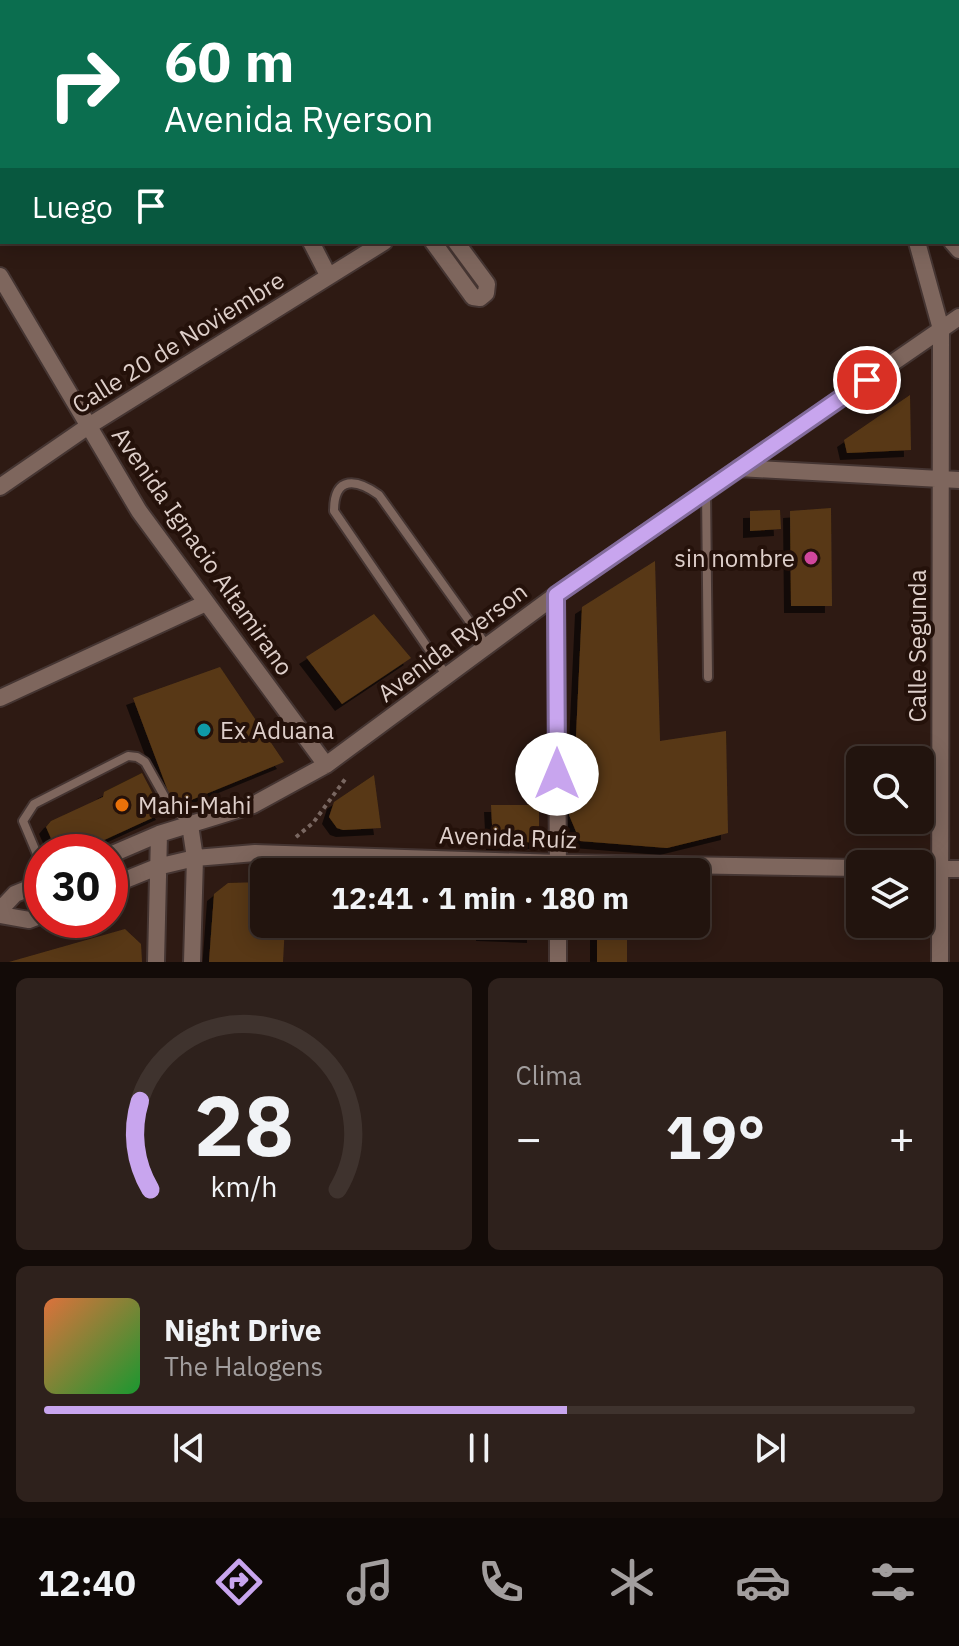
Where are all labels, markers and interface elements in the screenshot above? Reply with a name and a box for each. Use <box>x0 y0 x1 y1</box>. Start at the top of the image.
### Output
text: 60 m <box>164 25 294 97</box>
icon: right <box>32 32 136 136</box>
text: Avenida Ryerson <box>164 95 433 142</box>
icon: arrive <box>129 184 173 228</box>
text: Luego <box>32 187 113 226</box>
street label: Calle 20 de Noviembre <box>66 264 290 420</box>
pin <box>833 346 901 414</box>
icon: arrive <box>845 358 889 402</box>
street label: Avenida Ignacio Altamirano <box>105 420 301 682</box>
place label: sin nombre <box>674 542 795 574</box>
marker: sin nombre <box>802 549 820 567</box>
street label: Calle Segunda <box>901 569 933 723</box>
street label: Avenida Ryerson <box>371 575 533 709</box>
place label: Ex Aduana <box>220 714 334 746</box>
marker: Ex Aduana <box>195 721 213 739</box>
position arrow <box>515 732 599 816</box>
map controls <box>846 746 934 938</box>
button: search <box>846 746 934 834</box>
place label: Mahi-Mahi <box>138 789 251 821</box>
marker: Mahi-Mahi <box>113 796 131 814</box>
street label: Avenida Ruíz <box>439 819 577 855</box>
speed limit sign: 30 <box>24 834 128 938</box>
button: layers <box>846 850 934 938</box>
text: 12:41 · 1 min · 180 m <box>331 878 629 917</box>
text: Clima <box>516 1058 582 1092</box>
text: 28 <box>194 1071 294 1179</box>
text: 19° <box>665 1097 765 1176</box>
text: − <box>516 1109 542 1166</box>
text: + <box>889 1109 915 1166</box>
text: km/h <box>210 1168 277 1205</box>
text: Night Drive <box>164 1310 322 1349</box>
text: The Halogens <box>164 1349 323 1383</box>
icon: previous <box>167 1426 211 1470</box>
icon: pause <box>457 1426 501 1470</box>
icon: next <box>748 1426 792 1470</box>
icon: directions <box>211 1554 267 1610</box>
icon: music <box>342 1554 398 1610</box>
icon: phone <box>473 1554 529 1610</box>
icon: climate <box>604 1554 660 1610</box>
icon: car <box>735 1554 791 1610</box>
icon: filters <box>865 1554 921 1610</box>
text: 12:40 <box>37 1559 136 1606</box>

